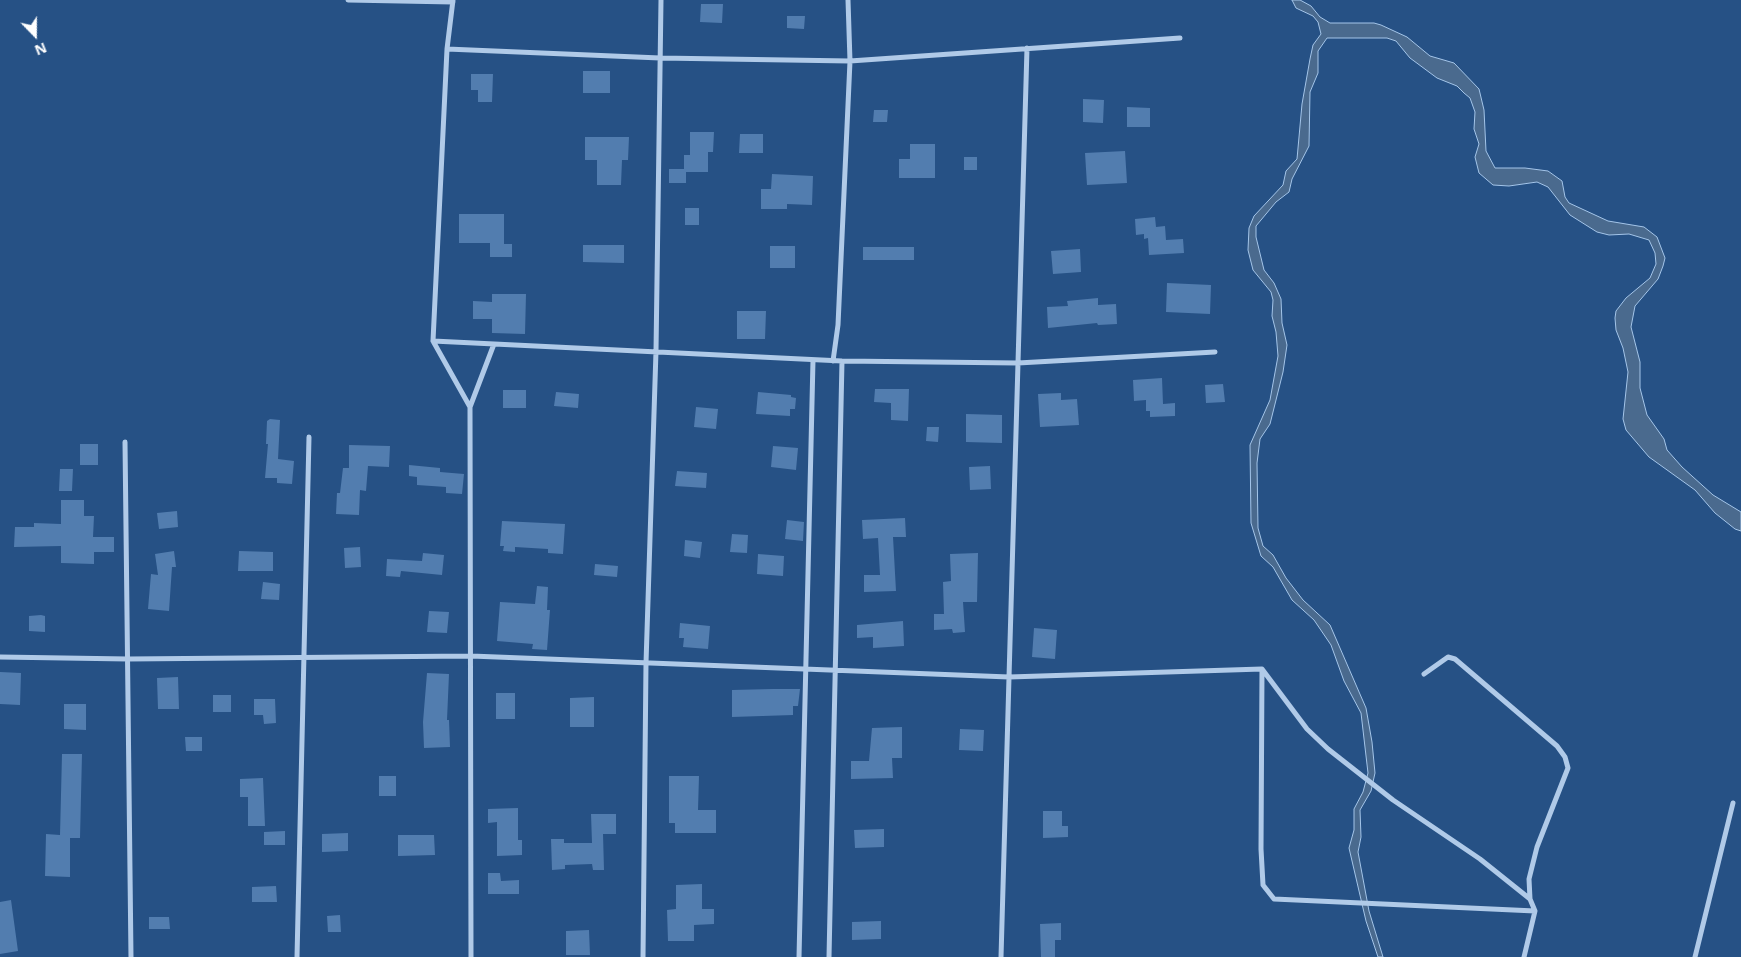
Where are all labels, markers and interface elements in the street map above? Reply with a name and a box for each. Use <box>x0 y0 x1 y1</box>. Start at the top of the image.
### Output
north arrow <box>10 10 60 60</box>
text: N <box>32 38 50 60</box>

